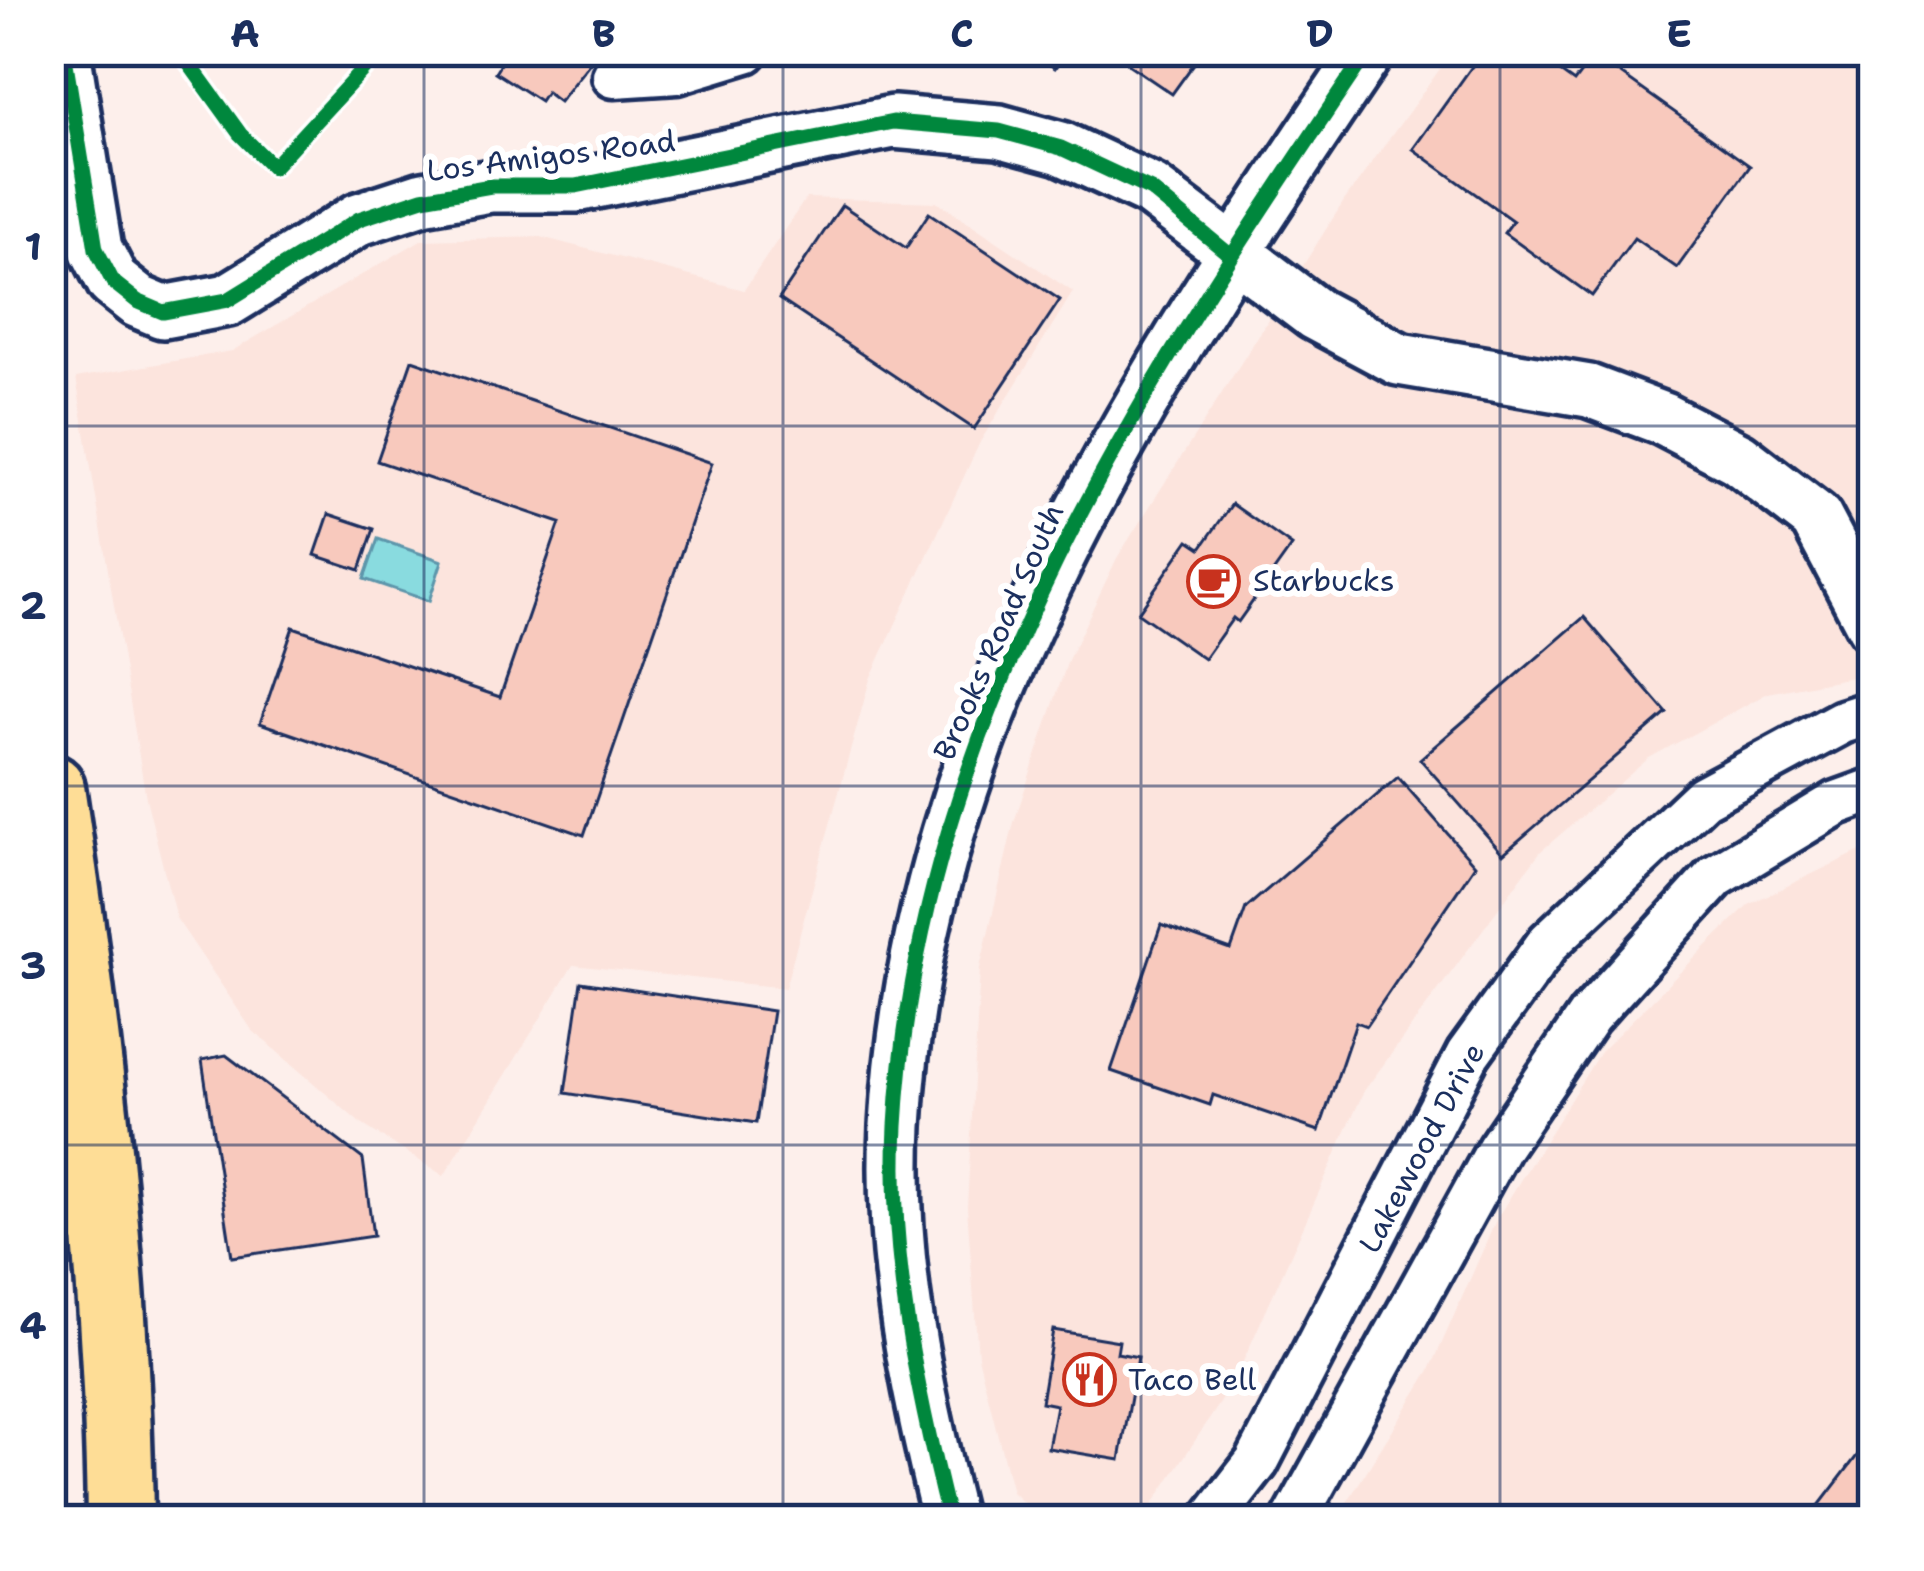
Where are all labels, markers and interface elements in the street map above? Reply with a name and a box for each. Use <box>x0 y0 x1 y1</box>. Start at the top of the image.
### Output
text: A <box>230 7 260 59</box>
text: B <box>592 7 616 59</box>
text: C <box>950 7 974 59</box>
text: D <box>1306 7 1334 59</box>
text: E <box>1666 7 1692 59</box>
street label: Los Amigos Road <box>424 120 678 191</box>
text: 1 <box>24 220 42 272</box>
street label: Brooks Road South <box>924 497 1074 767</box>
cafe icon: Starbucks <box>1186 553 1242 609</box>
place label: Starbucks <box>1253 560 1395 601</box>
text: 2 <box>19 579 47 631</box>
text: 3 <box>19 939 47 991</box>
street label: Lakewood Drive <box>1349 1036 1494 1260</box>
text: 4 <box>19 1299 47 1351</box>
restaurant icon: Taco Bell <box>1061 1352 1117 1408</box>
place label: Taco Bell <box>1128 1359 1256 1400</box>

